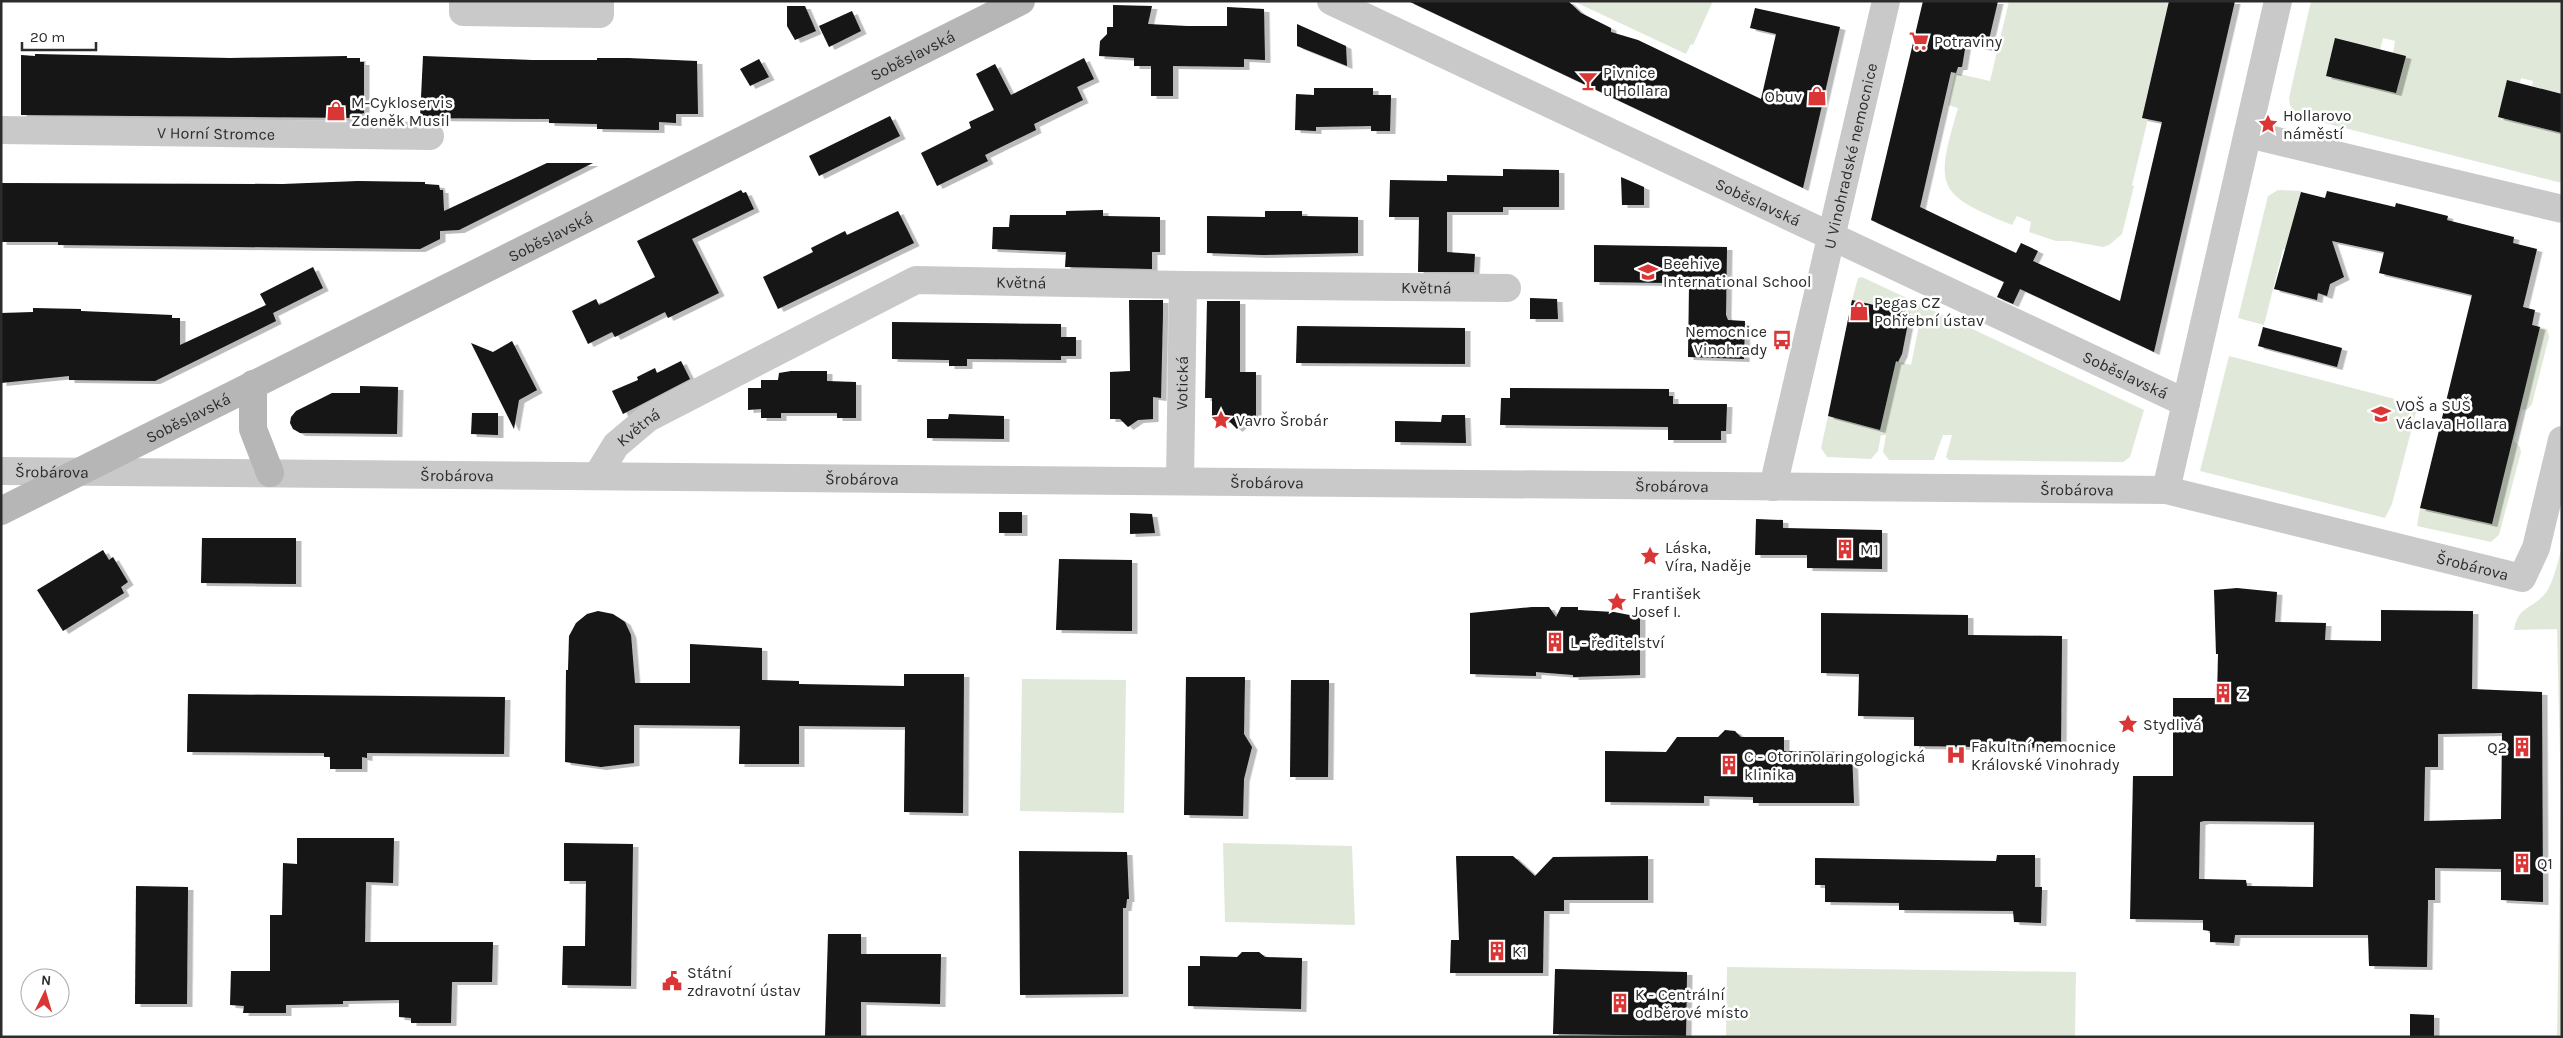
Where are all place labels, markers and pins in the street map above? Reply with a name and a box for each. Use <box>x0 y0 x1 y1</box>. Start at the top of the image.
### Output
supermarket icon: Potraviny <box>1908 30 1930 52</box>
place label: Potraviny <box>1934 32 2003 51</box>
place label: Pivnice u Hollara <box>1603 63 1668 100</box>
bar icon: Pivnice u Hollara <box>1577 70 1599 92</box>
shop icon: Obuv <box>1806 85 1828 107</box>
place label: Obuv <box>1764 87 1802 106</box>
place label: M-Cykloservis Zdeněk Musil <box>351 93 453 130</box>
shop icon: M-Cykloservis Zdeněk Musil <box>325 100 347 122</box>
place label: Hollarovo náměstí <box>2283 106 2352 143</box>
place icon: Hollarovo náměstí <box>2257 113 2279 135</box>
place label: Beehive International School <box>1663 254 1811 291</box>
school or university icon: Beehive International School <box>1637 261 1659 283</box>
place label: Pegas CZ Pohřební ústav <box>1874 293 1984 330</box>
shop icon: Pegas CZ Pohřební ústav <box>1848 300 1870 322</box>
place label: Nemocnice Vinohrady <box>1685 322 1768 359</box>
bus stop icon: Nemocnice Vinohrady <box>1771 329 1793 351</box>
place label: VOŠ a SUŠ Václava Hollara <box>2396 396 2507 433</box>
school or university icon: VOŠ a SUŠ Václava Hollara <box>2370 403 2392 425</box>
place icon: Vavro Šrobár <box>1210 409 1232 431</box>
place label: Vavro Šrobár <box>1236 411 1328 430</box>
place label: Láska, Víra, Naděje <box>1665 538 1751 575</box>
building icon: M1 <box>1834 538 1856 560</box>
place label: M1 <box>1860 540 1879 559</box>
place icon: Láska, Víra, Naděje <box>1639 545 1661 567</box>
place label: František Josef I. <box>1632 584 1701 621</box>
place icon: František Josef I. <box>1606 591 1628 613</box>
building icon: L - ředitelství <box>1544 631 1566 653</box>
place label: L - ředitelství <box>1570 633 1665 652</box>
building icon: Z <box>2212 682 2234 704</box>
place label: Z <box>2238 684 2247 703</box>
place icon: Stydlivá <box>2117 713 2139 735</box>
place label: Stydlivá <box>2143 715 2202 734</box>
building icon: Q2 <box>2511 736 2533 758</box>
place label: Fakultní nemocnice Královské Vinohrady <box>1971 737 2120 774</box>
place label: Q2 <box>2487 738 2507 757</box>
hospital icon: Fakultní nemocnice Královské Vinohrady <box>1945 744 1967 766</box>
place label: C - Otorinolaringologická klinika <box>1744 747 1925 784</box>
building icon: C - Otorinolaringologická klinika <box>1718 754 1740 776</box>
building icon: Q1 <box>2511 852 2533 874</box>
place label: Q1 <box>2537 854 2553 873</box>
building icon: K1 <box>1486 940 1508 962</box>
place label: K1 <box>1512 942 1527 961</box>
place label: Státní zdravotní ústav <box>687 963 801 1000</box>
public building icon: Státní zdravotní ústav <box>661 970 683 992</box>
place label: K - Centrální odběrové místo <box>1635 985 1748 1022</box>
building icon: K - Centrální odběrové místo <box>1609 992 1631 1014</box>

